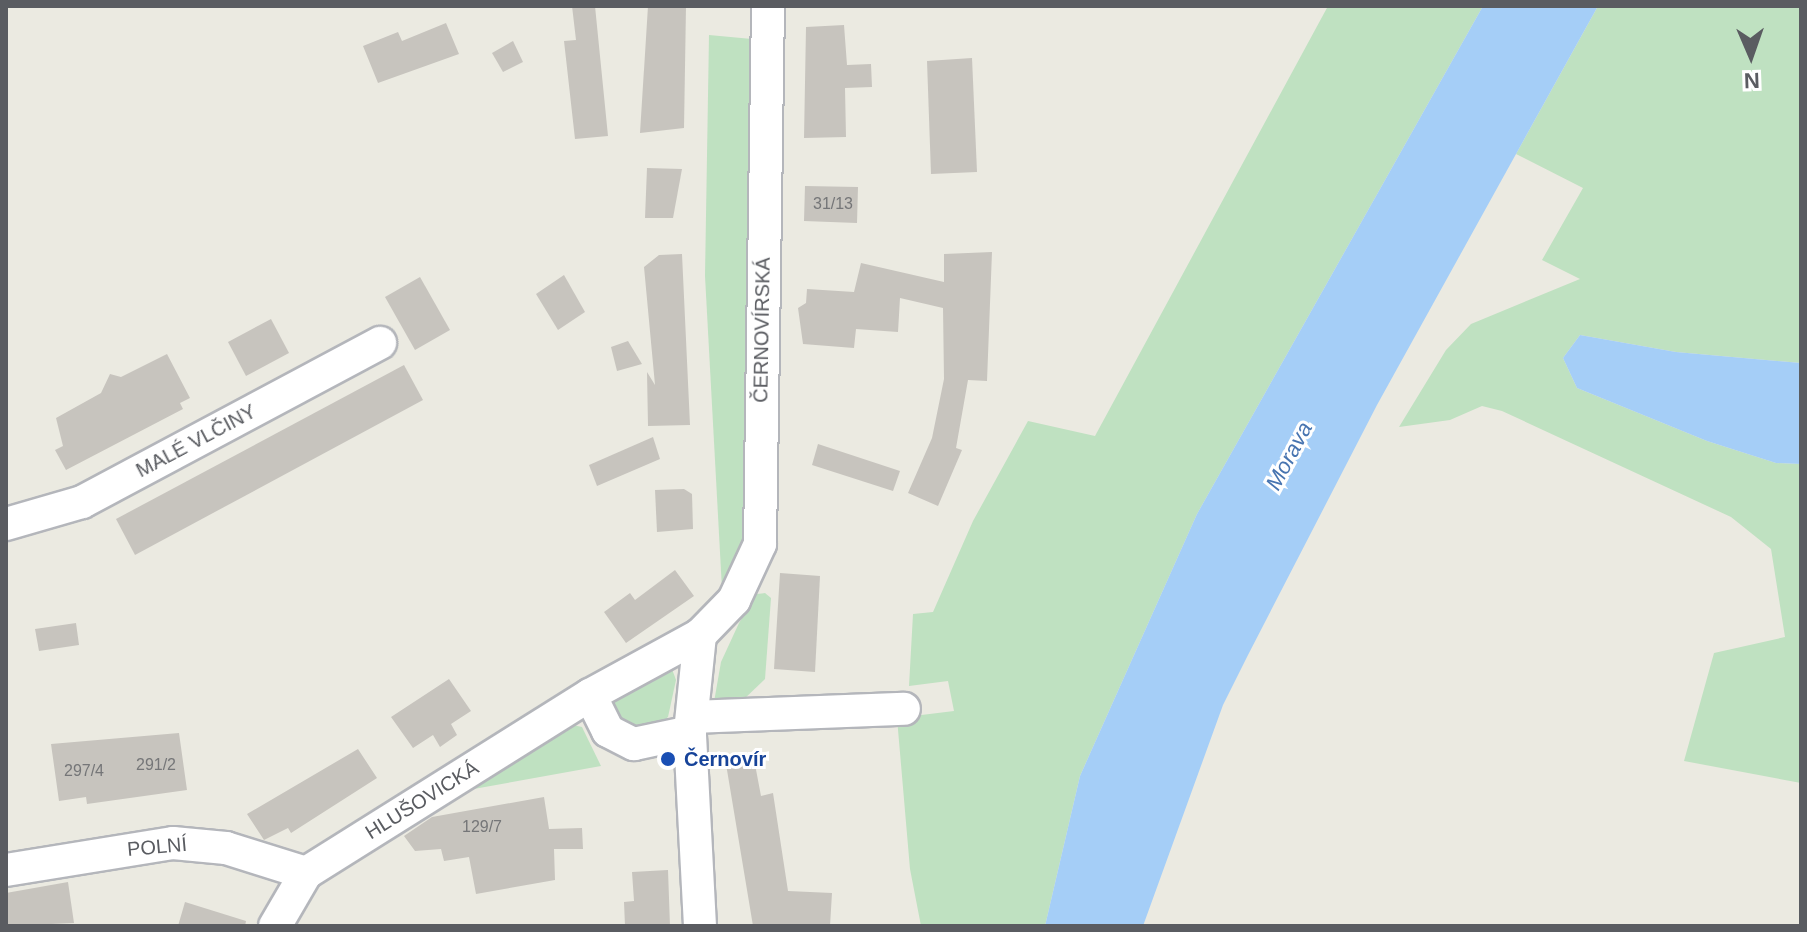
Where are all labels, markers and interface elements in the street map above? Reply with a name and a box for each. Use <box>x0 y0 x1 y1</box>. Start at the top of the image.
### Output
north arrow <box>1711 16 1791 96</box>
text: N <box>1743 68 1760 93</box>
house number: 31/13 <box>813 194 853 214</box>
street label: ČERNOVÍRSKÁ <box>749 257 775 403</box>
street label: MALÉ VLČINY <box>132 399 260 483</box>
water label: Morava <box>1260 417 1318 495</box>
place label: Černovír <box>684 747 766 771</box>
marker: Černovír <box>659 750 677 768</box>
house number: 291/2 <box>136 755 176 775</box>
street label: HLUŠOVICKÁ <box>361 756 483 844</box>
house number: 297/4 <box>64 761 104 781</box>
house number: 129/7 <box>462 817 502 837</box>
street label: POLNÍ <box>126 832 188 862</box>

